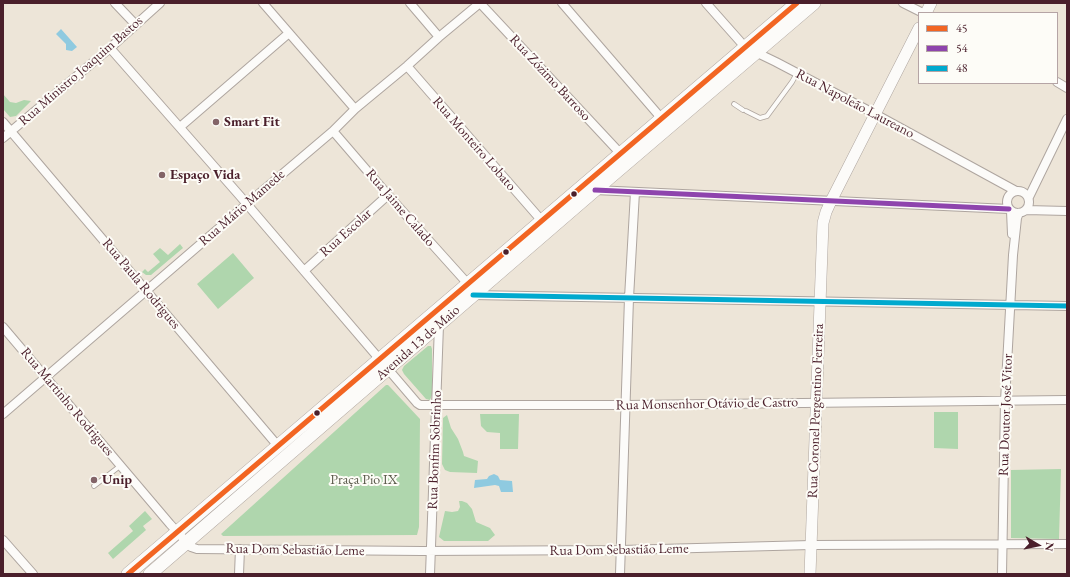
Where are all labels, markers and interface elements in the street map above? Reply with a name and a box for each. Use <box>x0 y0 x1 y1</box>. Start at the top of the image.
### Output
legend <box>918 12 1058 84</box>
street label: Rua Ministro Joaquim Bastos <box>16 13 146 129</box>
text: 45 <box>956 20 968 36</box>
street label: Rua Zózimo Barroso <box>506 31 594 125</box>
text: 54 <box>956 40 968 56</box>
text: 48 <box>956 60 968 76</box>
street label: Rua Napoleão Laureano <box>793 66 917 142</box>
street label: Rua Monteiro Lobato <box>429 94 519 194</box>
place label: Smart Fit <box>224 114 280 130</box>
marker: Smart Fit <box>211 117 221 127</box>
street label: Rua Mário Mamede <box>196 166 288 250</box>
street label: Rua Jaime Calado <box>362 166 438 250</box>
place label: Espaço Vida <box>170 167 240 183</box>
marker: Espaço Vida <box>157 170 167 180</box>
unlabelled marker <box>569 189 579 199</box>
street label: Rua Escolar <box>317 205 375 261</box>
street label: Rua Paula Rodrigues <box>98 235 184 333</box>
unlabelled marker <box>501 247 511 257</box>
street label: Avenida 13 de Maio <box>372 302 464 384</box>
street label: Rua Coronel Pergentino Ferreira <box>805 323 827 499</box>
street label: Rua Martinho Rodrigues <box>17 344 117 460</box>
street label: Rua Doutor José Vitor <box>995 354 1017 476</box>
street label: Rua Bonfim Sobrinho <box>425 390 445 510</box>
street label: Rua Monsenhor Otávio de Castro <box>616 394 798 414</box>
unlabelled marker <box>312 408 322 418</box>
place label: Unip <box>102 472 132 488</box>
park label: Praça Pio IX <box>330 472 398 488</box>
marker: Unip <box>89 475 99 485</box>
north arrow <box>1018 525 1058 565</box>
street label: Rua Dom Sebastião Leme <box>225 540 365 560</box>
street label: Rua Dom Sebastião Leme <box>549 540 689 560</box>
text: N <box>1042 541 1057 552</box>

